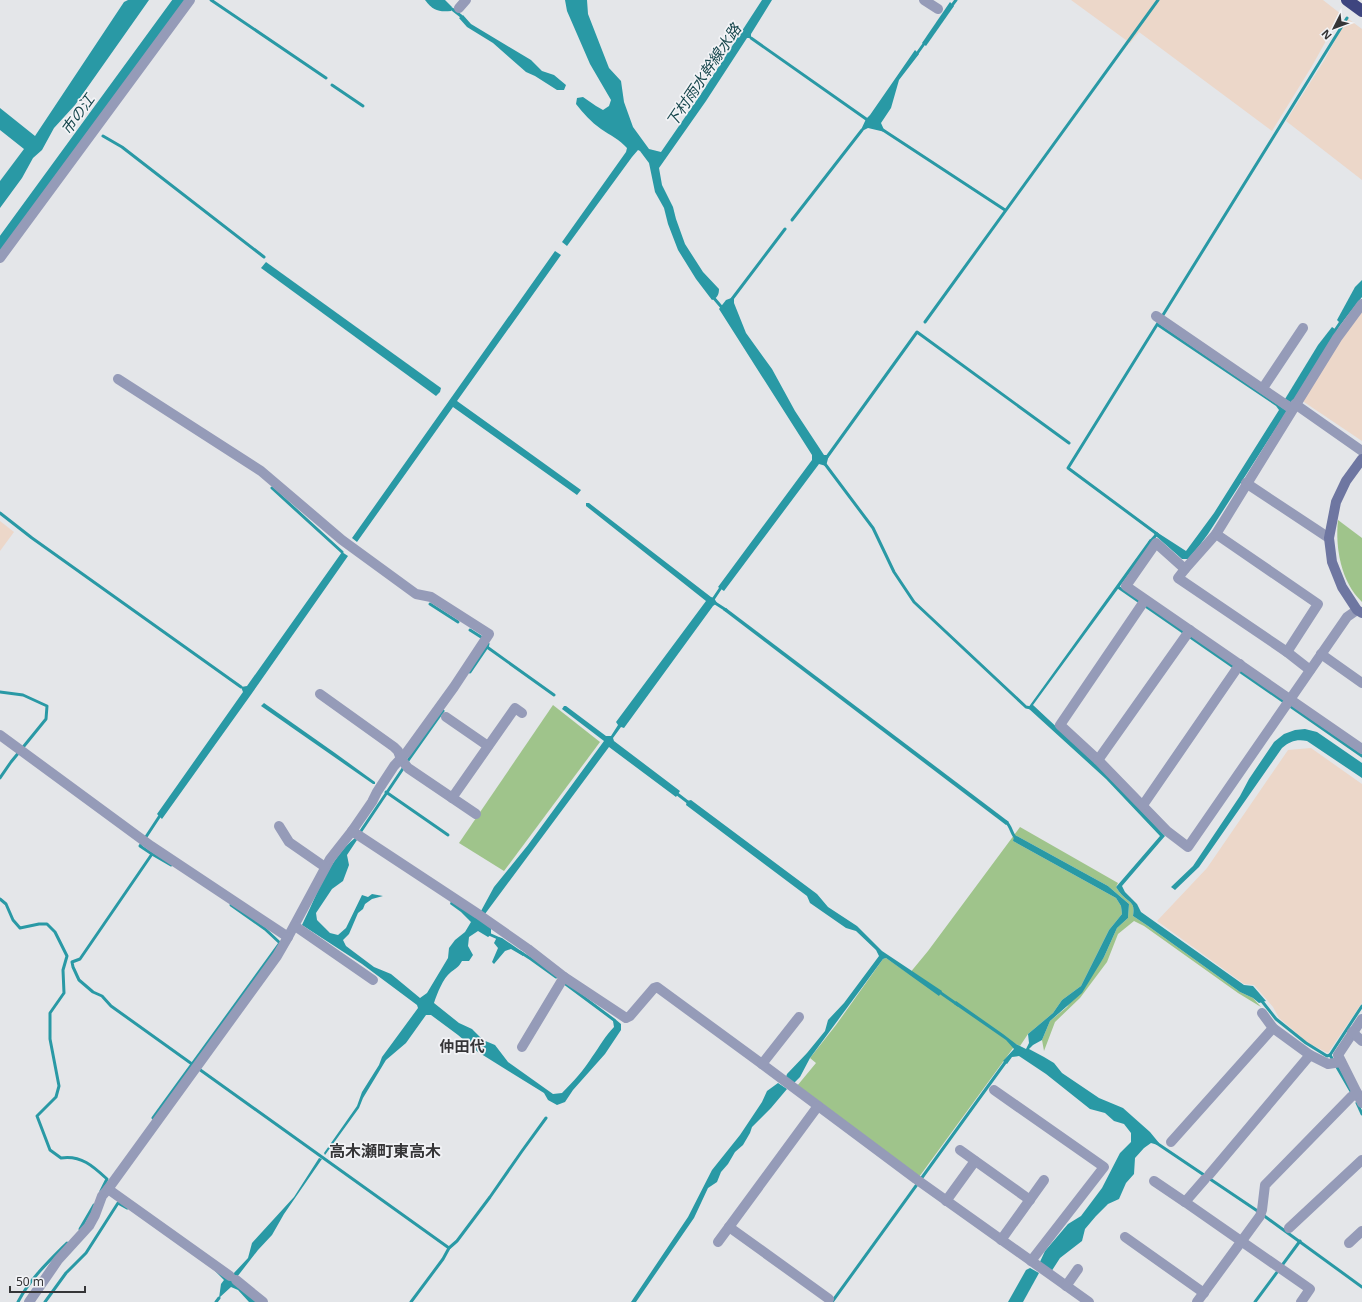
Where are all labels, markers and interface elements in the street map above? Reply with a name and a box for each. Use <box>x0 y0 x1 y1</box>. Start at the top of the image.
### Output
north arrow <box>1314 8 1354 48</box>
water label: 下村雨水幹線水路 <box>661 18 746 130</box>
text: N <box>1318 27 1335 43</box>
water label: 市の江 <box>56 88 99 138</box>
district label: 仲田代 <box>439 1036 485 1056</box>
district label: 高木瀬町東高木 <box>329 1140 441 1162</box>
scale bar <box>10 1268 85 1294</box>
text: 50 m <box>16 1273 44 1290</box>

